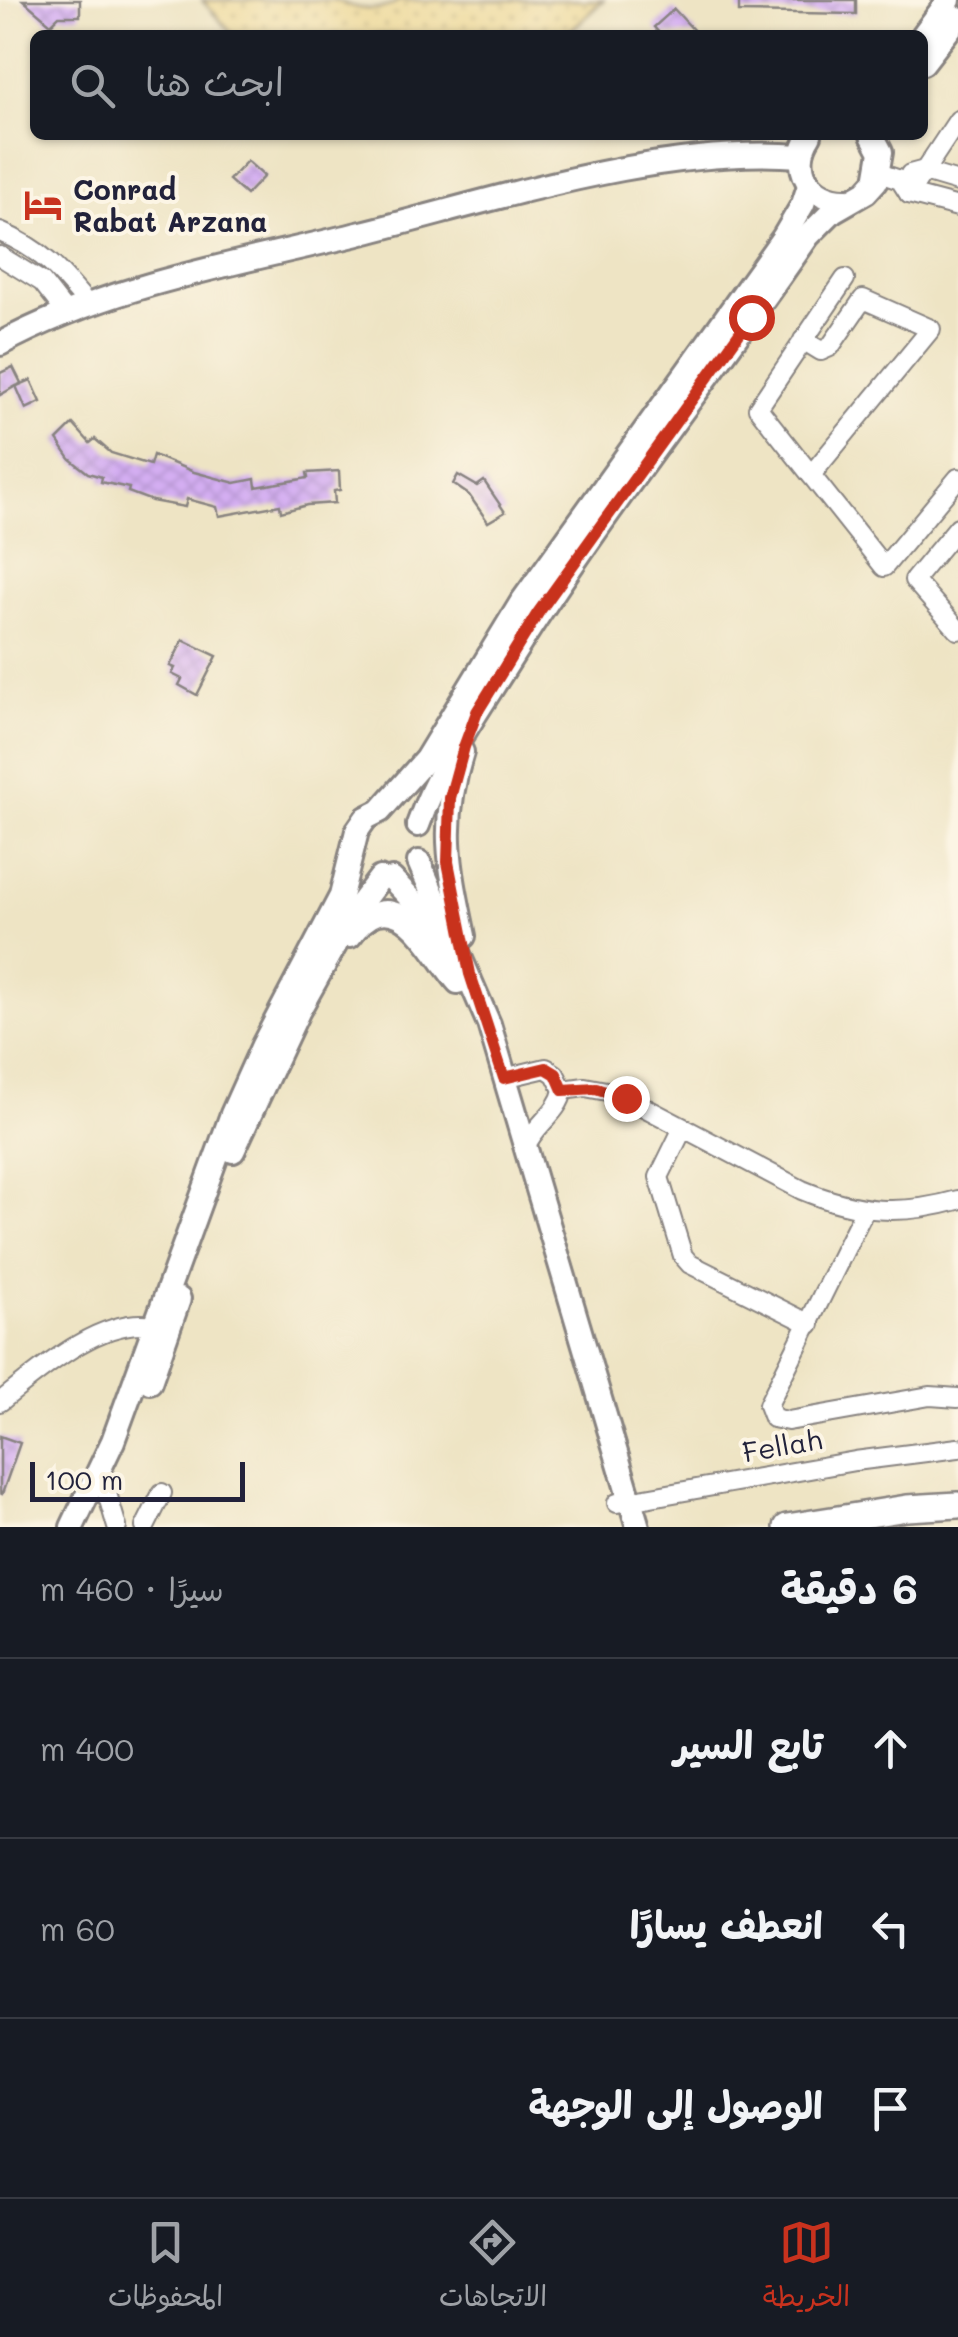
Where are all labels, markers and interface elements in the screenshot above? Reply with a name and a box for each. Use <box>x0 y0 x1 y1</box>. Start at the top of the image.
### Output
search box <box>30 30 928 140</box>
text: ابحث هنا <box>145 56 284 106</box>
icon: search <box>65 58 120 113</box>
place label: Conrad Rabat Arzana <box>73 171 267 239</box>
hotel icon: Conrad Rabat Arzana <box>22 184 64 226</box>
route start <box>729 295 775 341</box>
route end <box>604 1076 650 1122</box>
street label: Fellah <box>739 1420 825 1470</box>
scale bar <box>30 1457 245 1502</box>
text: 100 m <box>45 1461 123 1497</box>
text: 6 دقيقة <box>781 1560 918 1615</box>
text: سيرًا · 460 m <box>40 1567 224 1609</box>
text: تابع السير <box>674 1719 823 1769</box>
icon: ahead <box>863 1721 918 1776</box>
text: 400 m <box>40 1727 134 1769</box>
text: انعطف يسارًا <box>630 1899 823 1949</box>
icon: left <box>863 1901 918 1956</box>
text: 60 m <box>40 1907 115 1949</box>
text: الوصول إلى الوجهة <box>528 2079 823 2129</box>
icon: arrive <box>863 2081 918 2136</box>
tab: المحفوظات <box>108 2215 223 2321</box>
tab: الاتجاهات <box>439 2215 547 2321</box>
tab: الخريطة <box>763 2215 850 2321</box>

